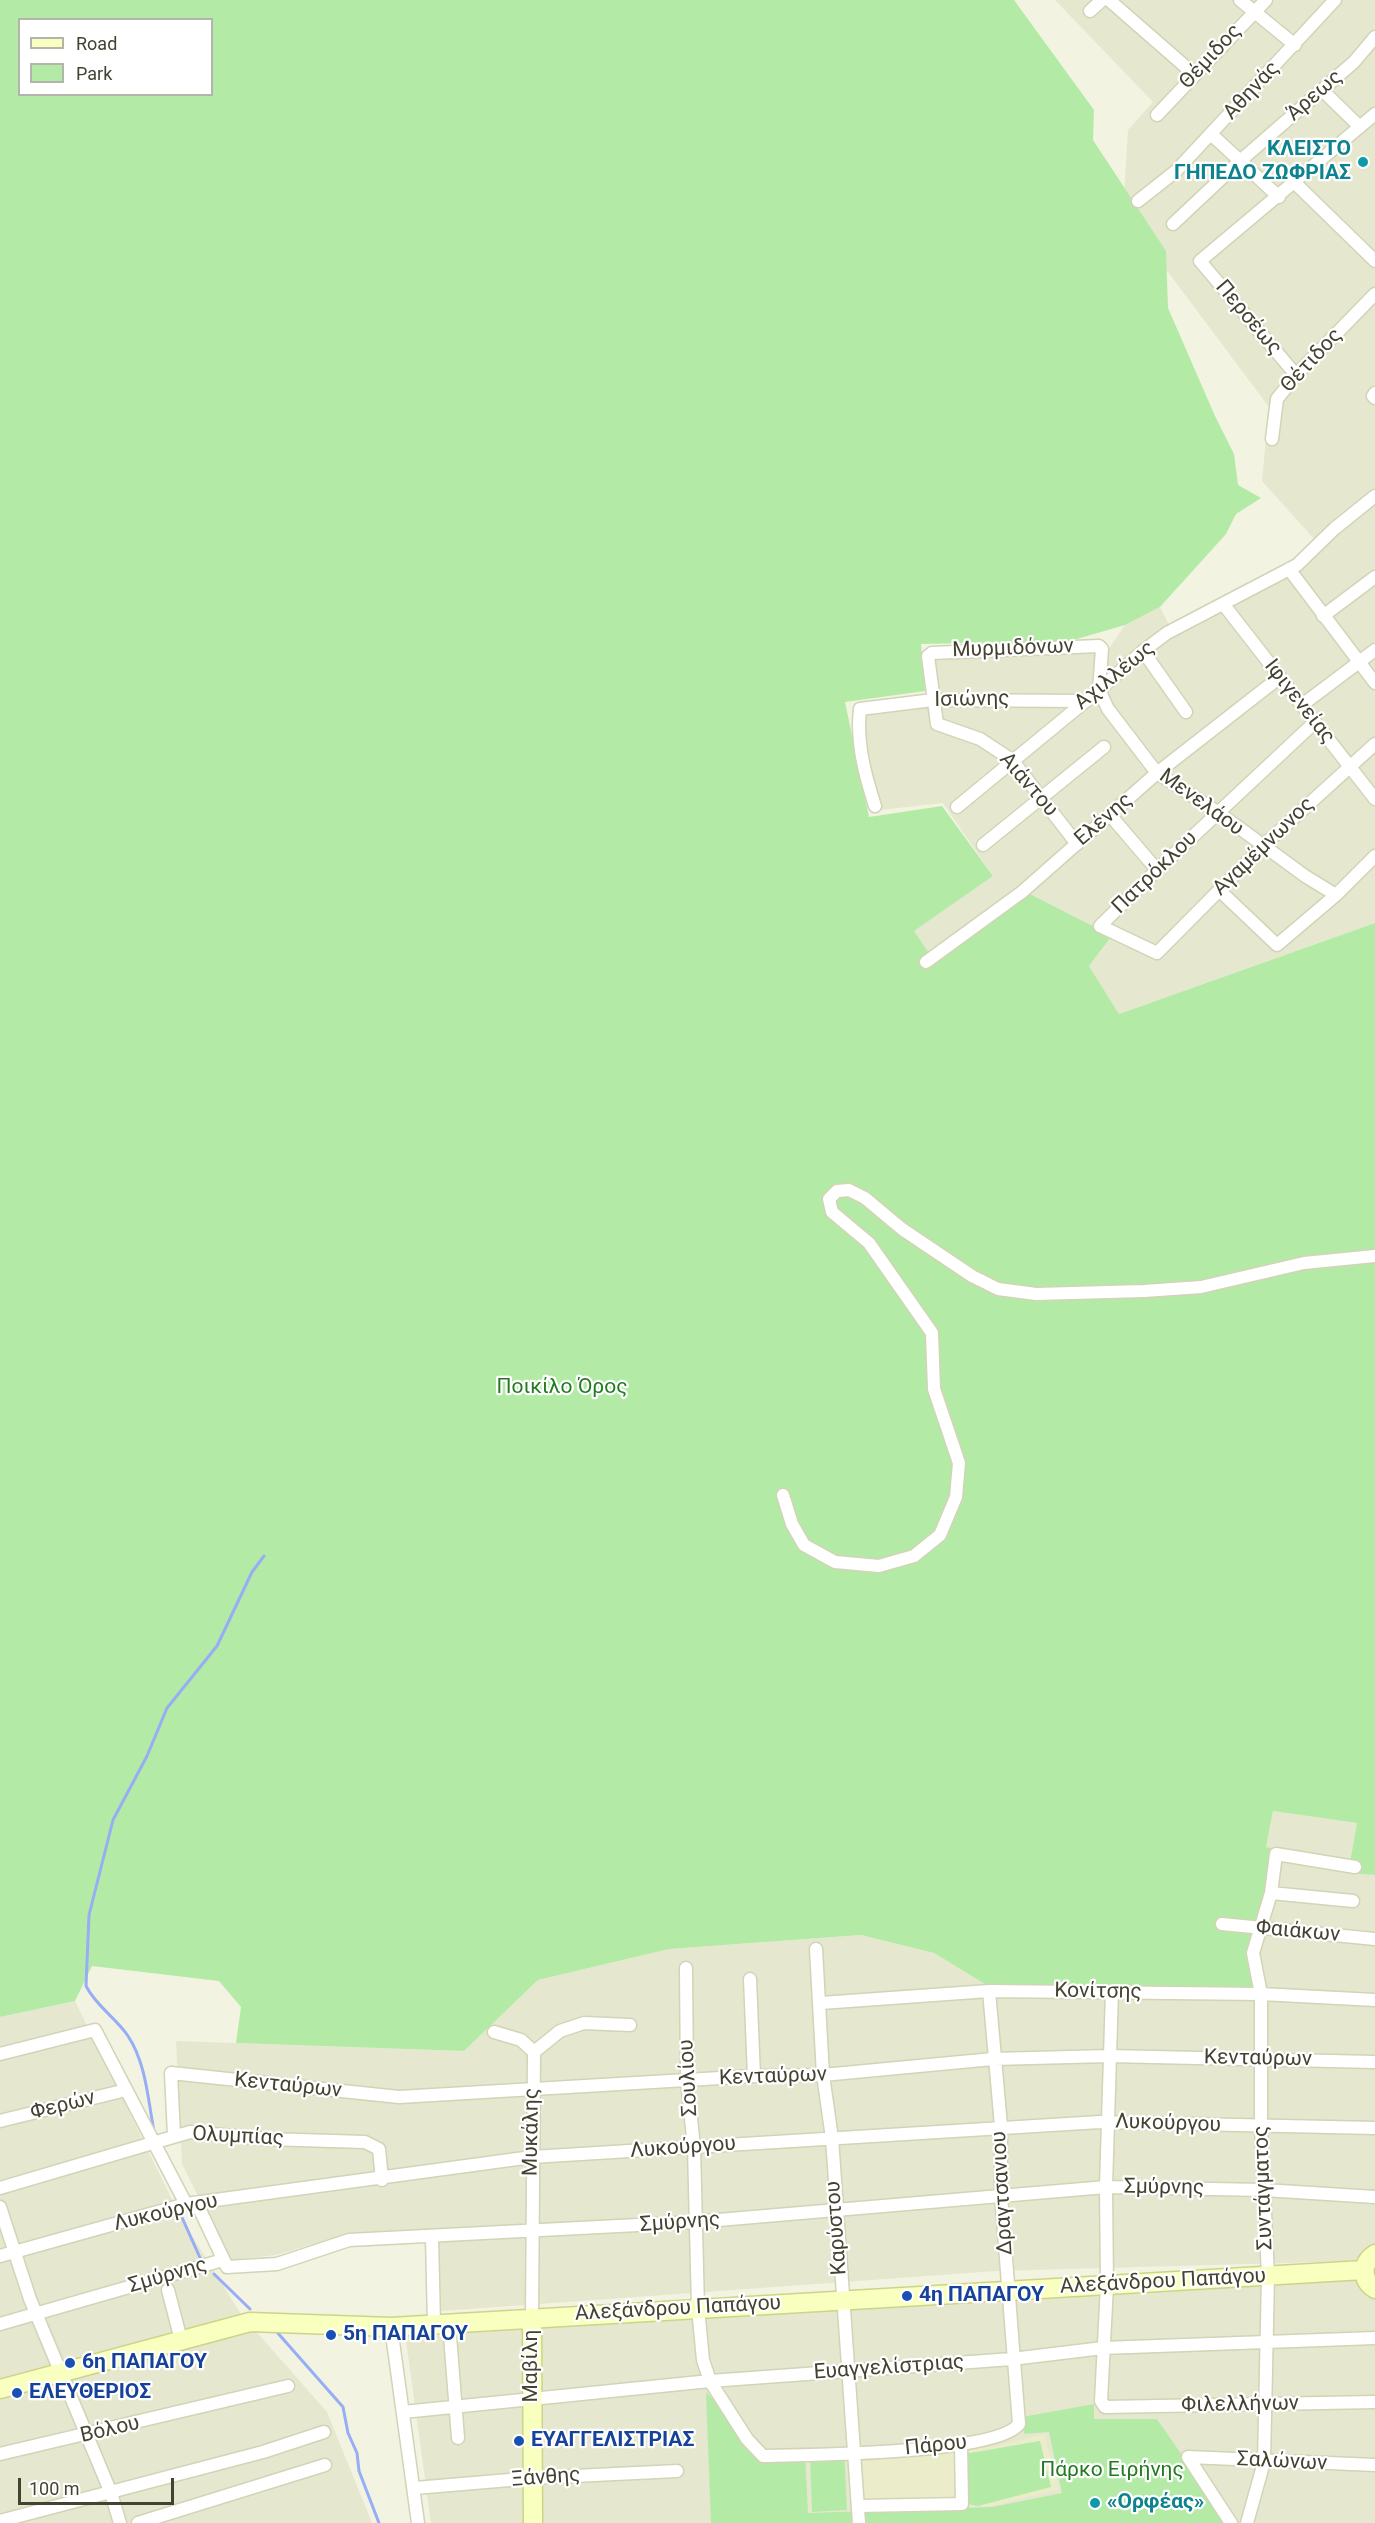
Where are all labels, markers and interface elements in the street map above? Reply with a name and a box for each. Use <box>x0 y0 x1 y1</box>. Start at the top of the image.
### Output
legend <box>18 18 213 96</box>
street label: Θέμιδος <box>1175 19 1247 95</box>
text: Road <box>76 33 117 54</box>
street label: Αθηνάς <box>1219 57 1285 125</box>
text: Park <box>76 63 112 84</box>
street label: Άρεως <box>1282 65 1348 127</box>
place label: ΚΛΕΙΣΤΟ ΓΗΠΕΔΟ ΖΩΦΡΙΑΣ <box>1174 137 1351 187</box>
marker: ΚΛΕΙΣΤΟ ΓΗΠΕΔΟ ΖΩΦΡΙΑΣ <box>1356 155 1370 169</box>
street label: Περσέως <box>1209 275 1287 361</box>
street label: Θέτιδος <box>1276 324 1348 398</box>
street label: Μυρμιδόνων <box>952 634 1074 664</box>
street label: Αχιλλέως <box>1070 636 1160 716</box>
street label: Ιφιγενείας <box>1258 655 1340 749</box>
street label: Ισιώνης <box>934 687 1010 713</box>
street label: Αιάντου <box>993 748 1063 822</box>
street label: Μενελάου <box>1154 764 1248 842</box>
street label: Ελένης <box>1070 788 1138 852</box>
street label: Αγαμέμνωνος <box>1208 792 1320 902</box>
street label: Πατρόκλου <box>1107 826 1203 920</box>
park label: Ποικίλο Όρος <box>497 1375 627 1401</box>
street label: Φαιάκων <box>1255 1916 1341 1948</box>
street label: Κονίτσης <box>1054 1979 1142 2005</box>
street label: Σουλίου <box>674 2039 704 2117</box>
street label: Κενταύρων <box>1204 2045 1312 2073</box>
street label: Κενταύρων <box>719 2063 827 2091</box>
street label: Κενταύρων <box>233 2068 343 2104</box>
street label: Φερών <box>28 2086 98 2126</box>
street label: Μυκάλης <box>519 2088 545 2176</box>
street label: Λυκούργου <box>1115 2110 1221 2138</box>
street label: Ολυμπίας <box>192 2122 284 2152</box>
street label: Συντάγματος <box>1249 2125 1279 2251</box>
street label: Δραγτσανιου <box>987 2130 1019 2256</box>
street label: Λυκούργου <box>629 2132 737 2164</box>
street label: Σμύρνης <box>1124 2175 1204 2201</box>
street label: Καρύστου <box>821 2180 853 2276</box>
street label: Λυκούργου <box>112 2189 220 2237</box>
street label: Σμύρνης <box>639 2208 721 2238</box>
street label: Σμύρνης <box>126 2253 210 2299</box>
street label: Αλεξάνδρου Παπάγου <box>1059 2264 1267 2300</box>
place label: 4η ΠΑΠΑΓΟΥ <box>919 2283 1044 2309</box>
marker: 4η ΠΑΠΑΓΟΥ <box>900 2289 914 2303</box>
street label: Αλεξάνδρου Παπάγου <box>574 2291 782 2327</box>
place label: 5η ΠΑΠΑΓΟΥ <box>343 2322 468 2348</box>
marker: 5η ΠΑΠΑΓΟΥ <box>324 2328 338 2342</box>
street label: Μαβίλη <box>519 2330 545 2402</box>
place label: 6η ΠΑΠΑΓΟΥ <box>82 2350 207 2376</box>
street label: Ευαγγελίστριας <box>813 2350 965 2386</box>
marker: 6η ΠΑΠΑΓΟΥ <box>63 2356 77 2370</box>
place label: ΕΛΕΥΘΕΡΙΟΣ <box>29 2380 151 2406</box>
marker: ΕΛΕΥΘΕΡΙΟΣ <box>10 2386 24 2400</box>
street label: Φιλελλήνων <box>1181 2391 1299 2419</box>
street label: Βόλου <box>78 2411 142 2449</box>
place label: ΕΥΑΓΓΕΛΙΣΤΡΙΑΣ <box>531 2428 694 2454</box>
street label: Πάρου <box>904 2430 968 2462</box>
marker: ΕΥΑΓΓΕΛΙΣΤΡΙΑΣ <box>512 2434 526 2448</box>
street label: Σαλώνων <box>1236 2447 1328 2477</box>
park label: Πάρκο Ειρήνης <box>1040 2458 1184 2484</box>
street label: Ξάνθης <box>511 2463 581 2493</box>
scale bar <box>21 2466 177 2504</box>
text: 100 m <box>29 2478 80 2499</box>
place label: «Ορφέας» <box>1107 2490 1204 2516</box>
marker: «Ορφέας» <box>1088 2496 1102 2510</box>

